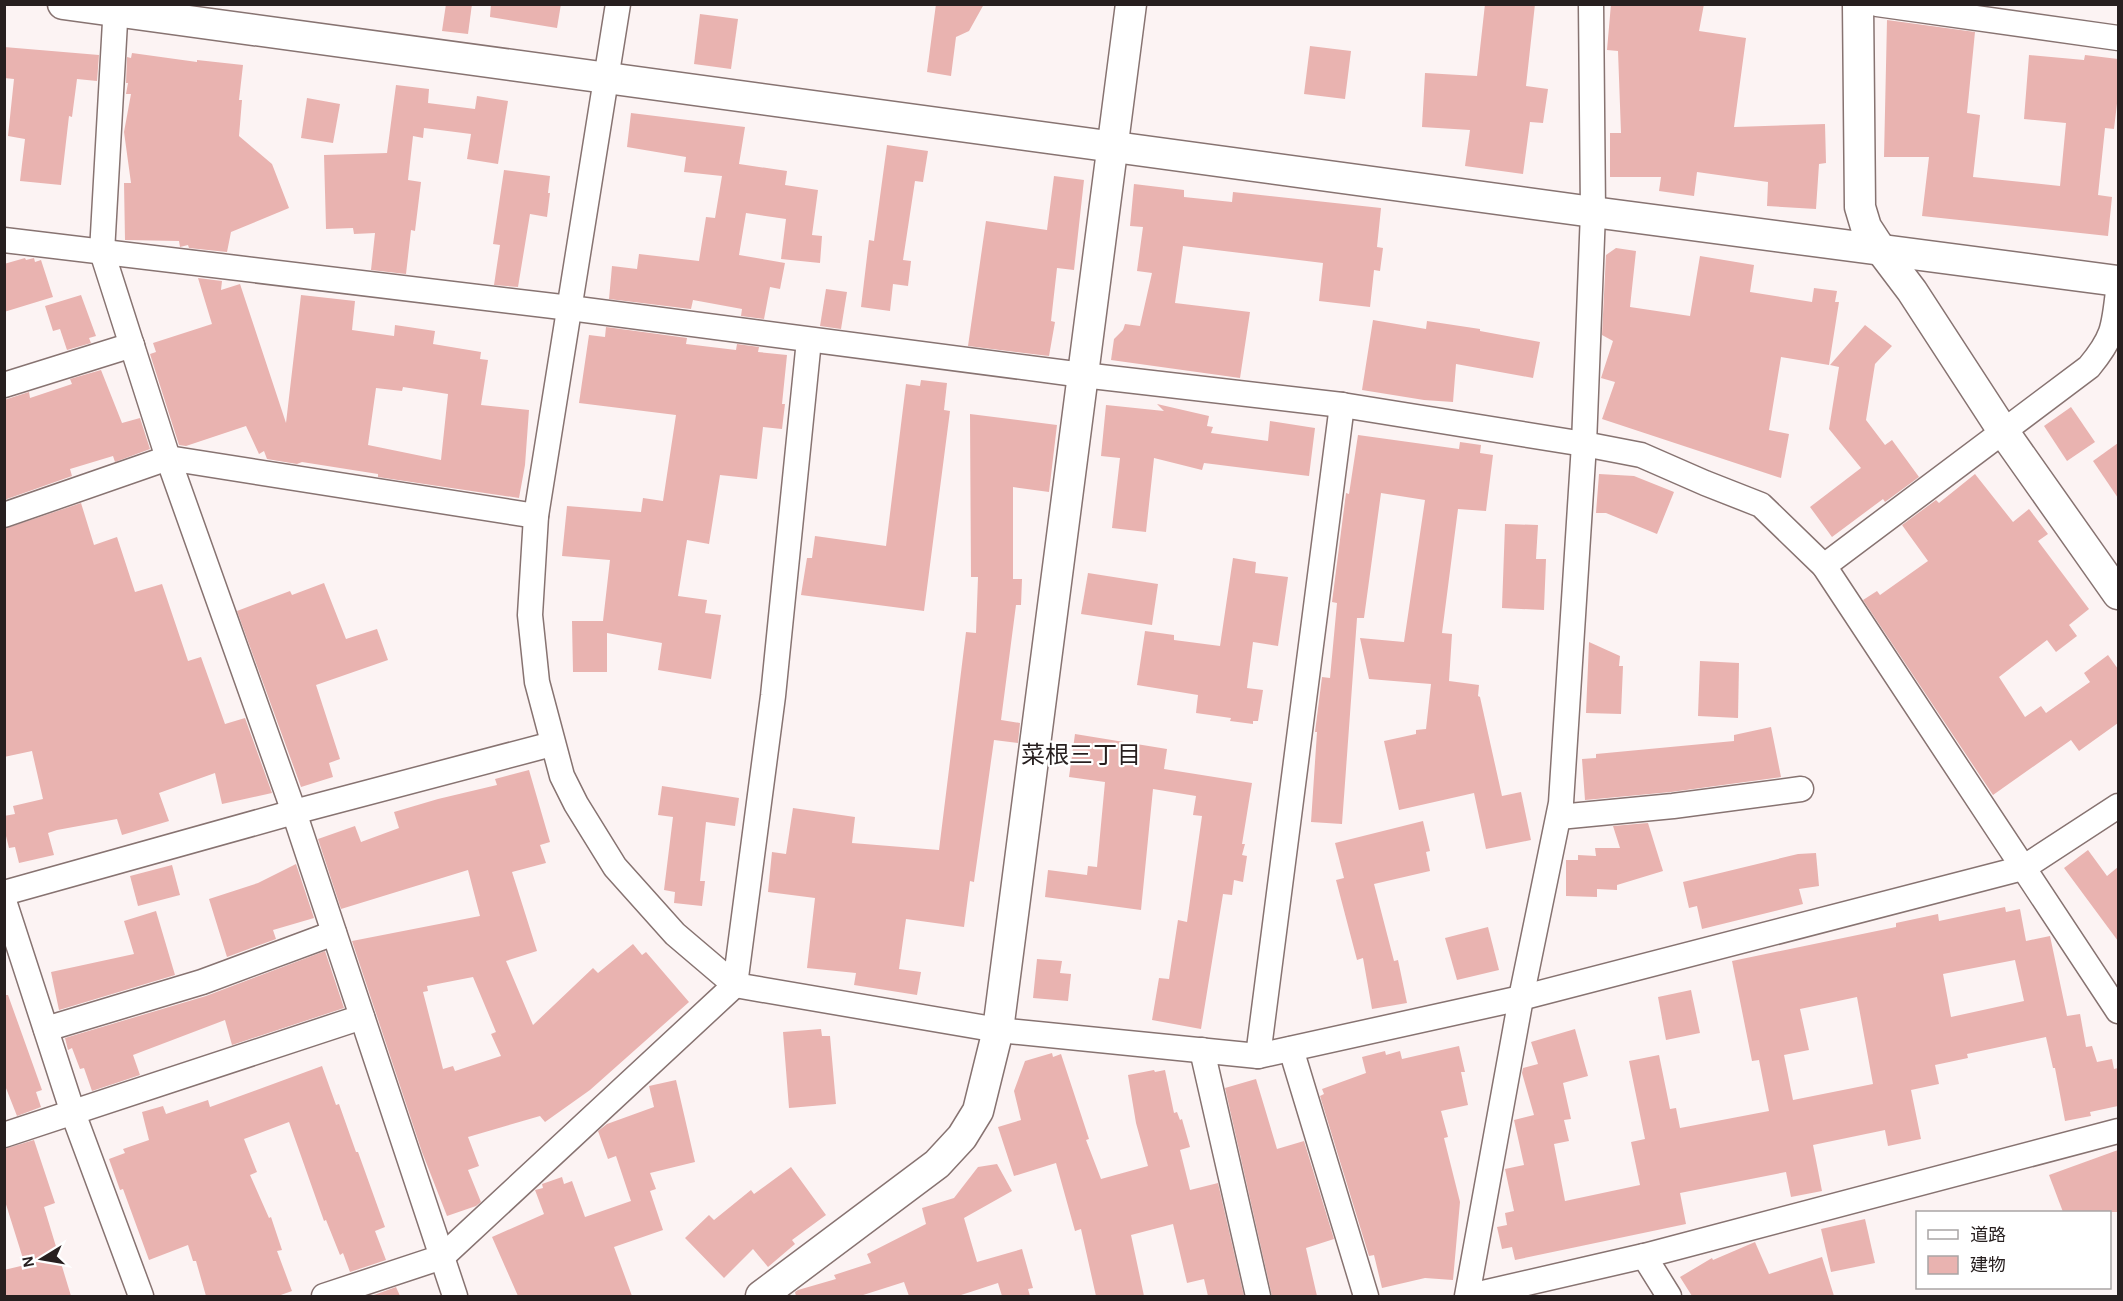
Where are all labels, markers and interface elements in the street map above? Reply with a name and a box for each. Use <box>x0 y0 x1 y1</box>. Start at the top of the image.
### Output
district label: 菜根三丁目 <box>1021 742 1141 768</box>
legend <box>1916 1211 2111 1289</box>
text: 道路 <box>1970 1225 2006 1245</box>
north arrow <box>12 1229 72 1289</box>
text: N <box>19 1255 37 1269</box>
text: 建物 <box>1970 1255 2006 1275</box>

